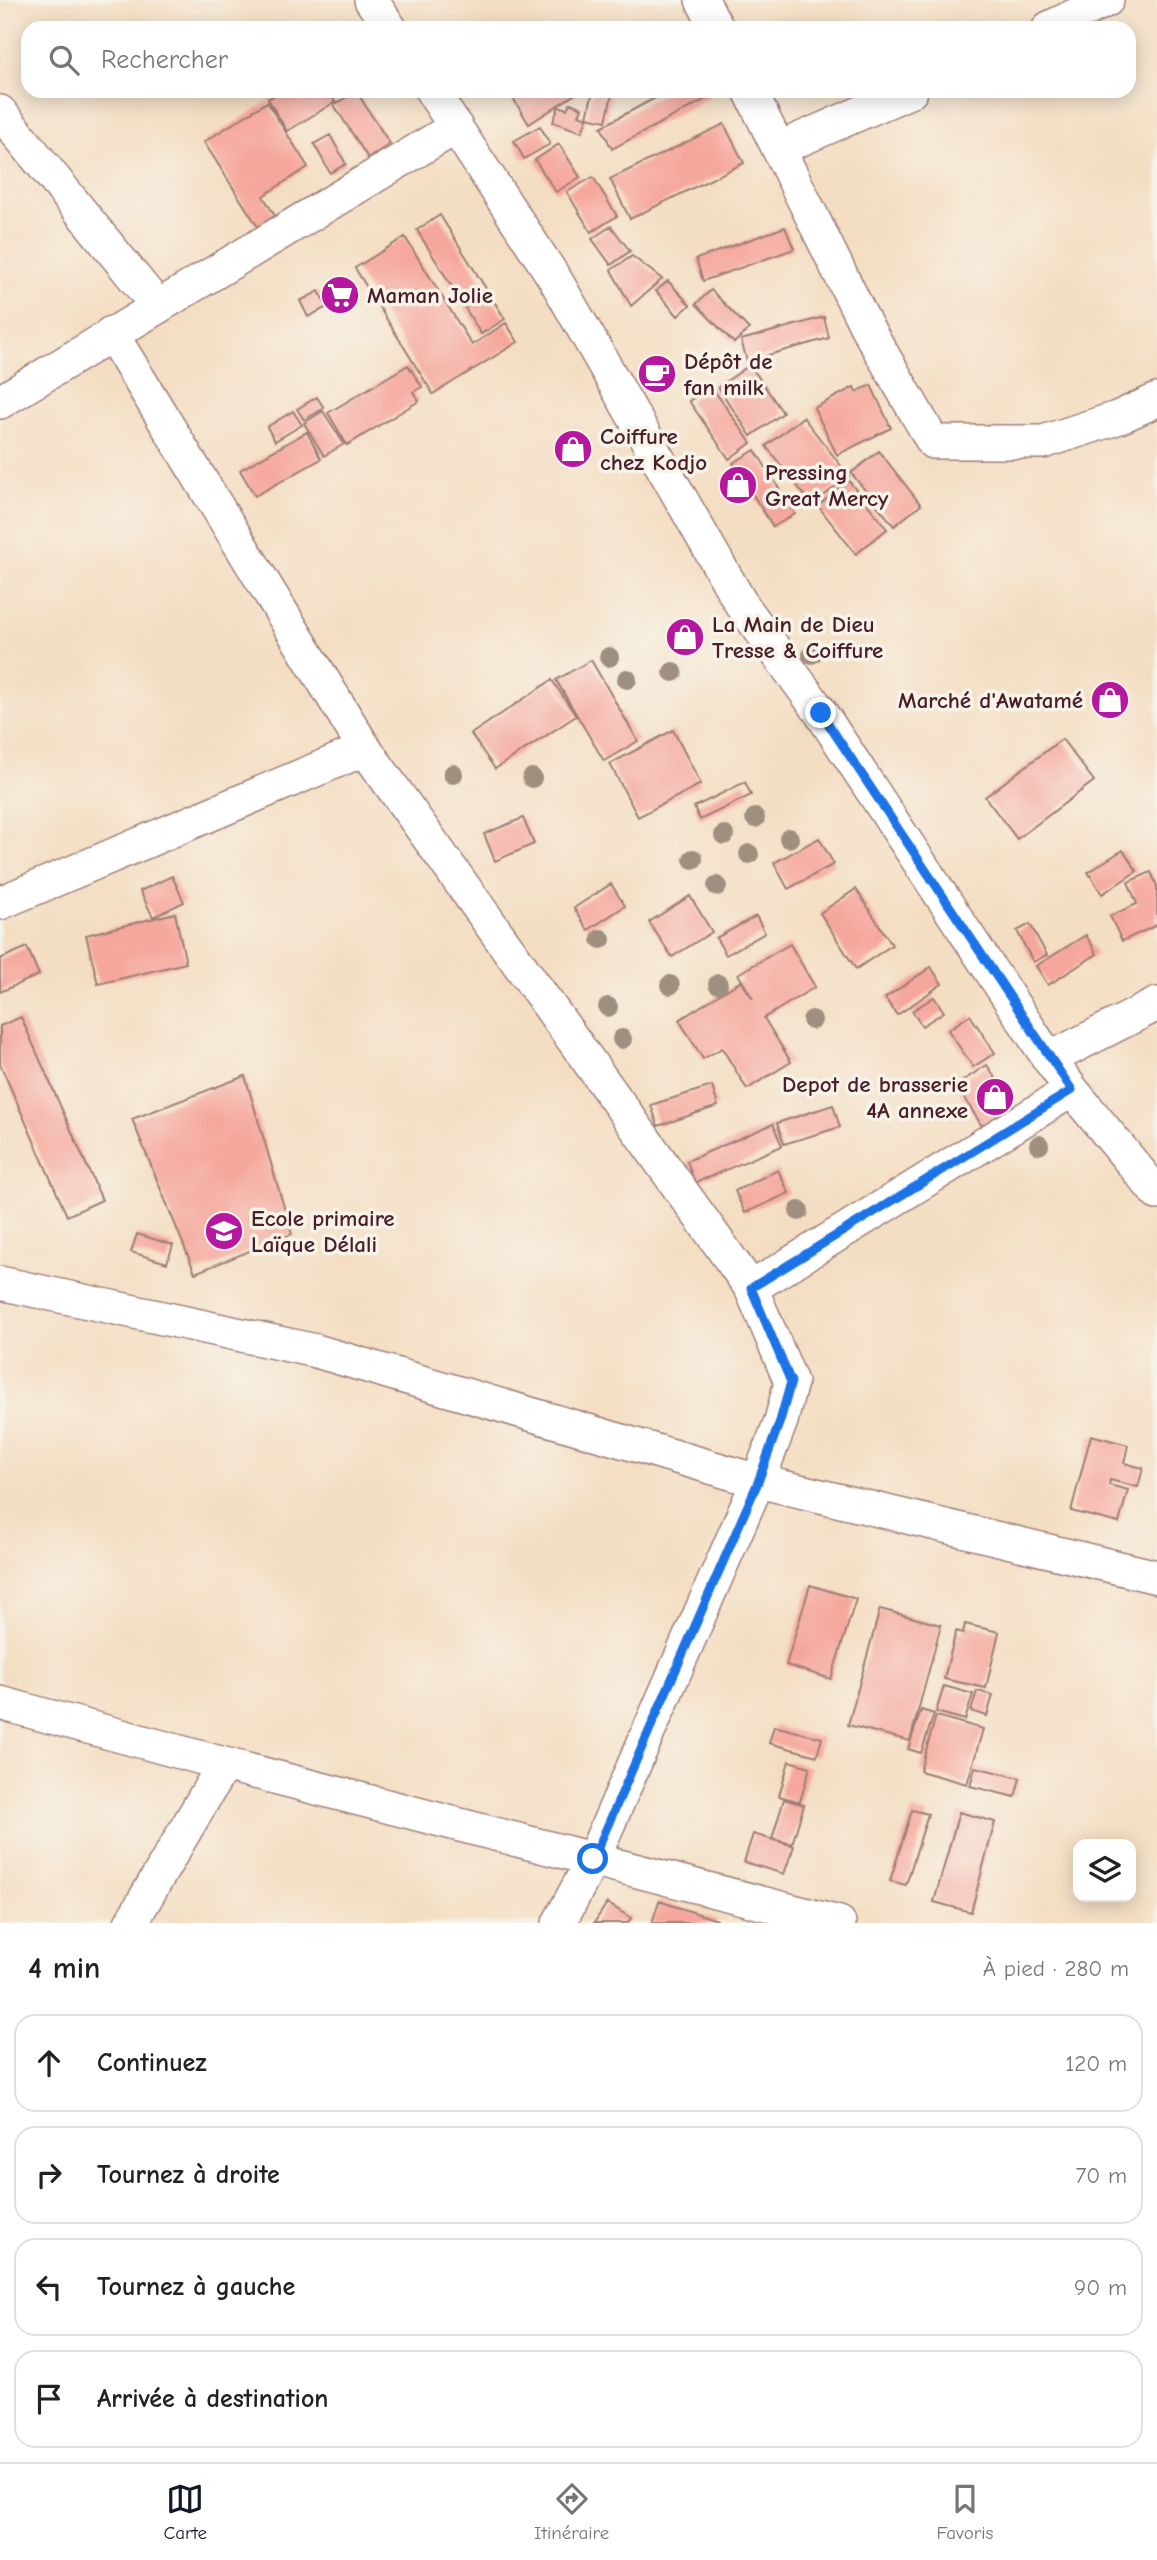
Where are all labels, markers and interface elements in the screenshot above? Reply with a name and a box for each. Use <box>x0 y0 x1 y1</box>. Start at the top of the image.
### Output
search box <box>21 21 1136 98</box>
icon: search <box>45 41 83 79</box>
text: Rechercher <box>101 45 228 75</box>
supermarket icon: Maman Jolie <box>319 274 361 316</box>
place label: Maman Jolie <box>367 282 493 309</box>
place label: Dépôt de fan milk <box>683 348 772 401</box>
cafe icon: Dépôt de fan milk <box>636 353 678 395</box>
place label: Coiffure chez Kodjo <box>600 423 707 476</box>
shop icon: Coiffure chez Kodjo <box>552 428 594 470</box>
place label: Pressing Great Mercy <box>765 459 889 512</box>
shop icon: Pressing Great Mercy <box>717 464 759 506</box>
place label: La Main de Dieu Tresse & Coiffure <box>712 611 883 664</box>
shop icon: La Main de Dieu Tresse & Coiffure <box>664 616 706 658</box>
shop icon: Marché d'Awatamé <box>1089 679 1131 721</box>
place label: Marché d'Awatamé <box>898 687 1083 714</box>
route end <box>805 697 836 728</box>
place label: Depot de brasserie 4A annexe <box>782 1071 968 1124</box>
shop icon: Depot de brasserie 4A annexe <box>974 1076 1016 1118</box>
place label: Ecole primaire Laïque Délali <box>251 1205 395 1258</box>
school or university icon: Ecole primaire Laïque Délali <box>203 1210 245 1252</box>
map controls <box>1073 1839 1136 1902</box>
button: layers <box>1073 1839 1136 1902</box>
route start <box>577 1843 608 1874</box>
text: 4 min <box>28 1951 100 1986</box>
text: À pied · 280 m <box>983 1955 1129 1982</box>
icon: ahead <box>30 2044 68 2082</box>
text: Continuez <box>97 2048 207 2078</box>
text: 120 m <box>1065 2050 1127 2077</box>
icon: right <box>30 2156 68 2194</box>
text: Tournez à droite <box>97 2160 280 2190</box>
text: 70 m <box>1075 2162 1127 2189</box>
icon: left <box>30 2268 68 2306</box>
text: Tournez à gauche <box>97 2272 295 2302</box>
text: 90 m <box>1074 2274 1127 2301</box>
icon: arrive <box>30 2380 68 2418</box>
text: Arrivée à destination <box>97 2384 328 2414</box>
tab: Carte <box>164 2480 207 2544</box>
tab: Itinéraire <box>534 2480 609 2544</box>
tab: Favoris <box>936 2480 993 2544</box>

